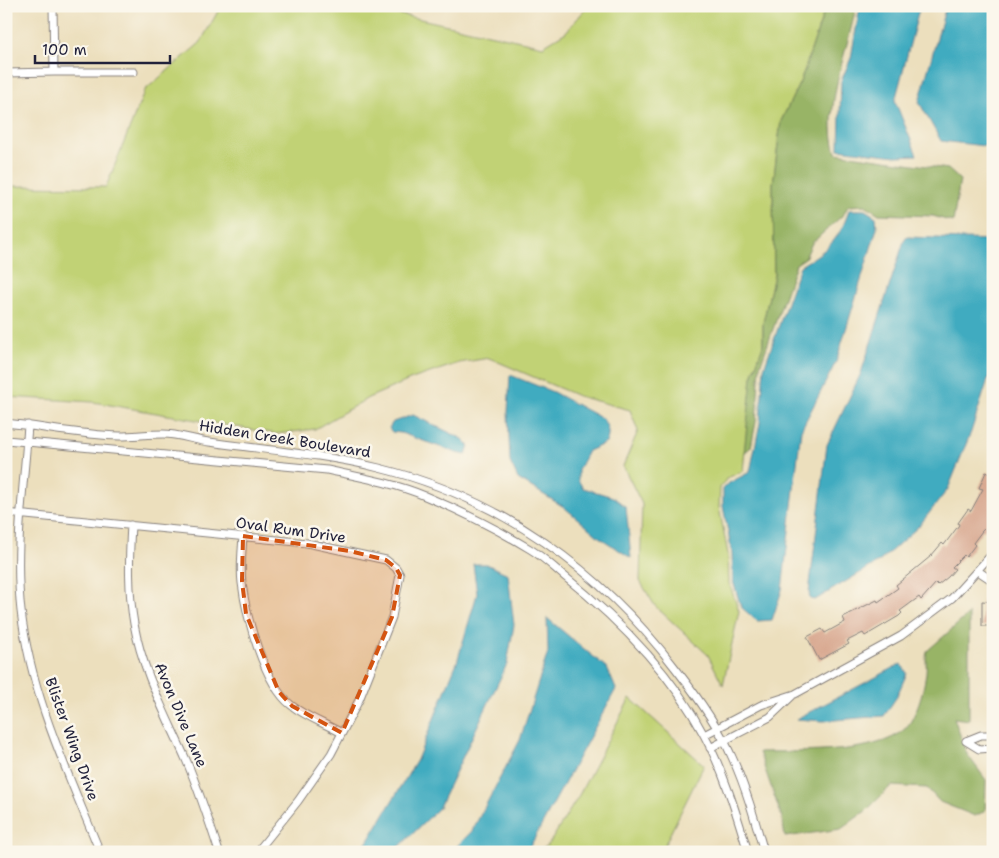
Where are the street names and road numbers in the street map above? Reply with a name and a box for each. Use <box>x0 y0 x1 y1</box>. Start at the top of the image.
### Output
street label: Hidden Creek Boulevard <box>198 416 373 463</box>
street label: Oval Rum Drive <box>235 512 347 548</box>
street label: Avon Dive Lane <box>150 659 212 771</box>
street label: Blister Wing Drive <box>40 675 104 803</box>

